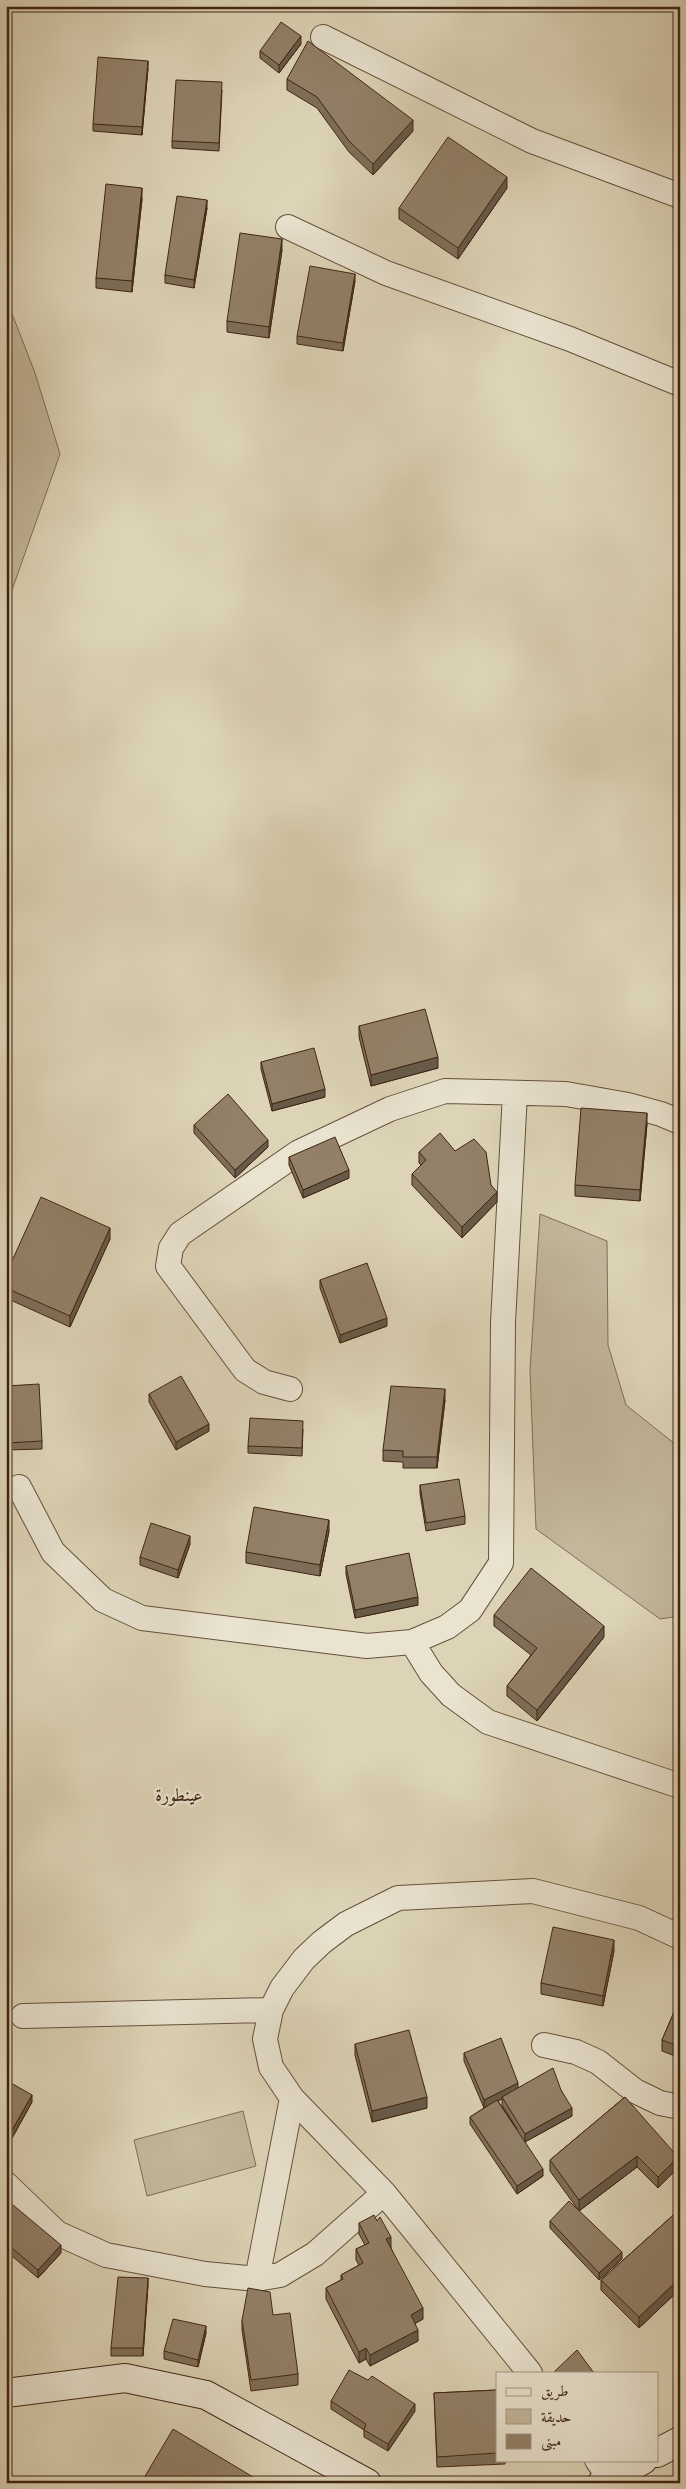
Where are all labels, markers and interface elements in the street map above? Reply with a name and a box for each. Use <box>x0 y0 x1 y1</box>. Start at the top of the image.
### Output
district label: عينطورة <box>155 1781 203 1808</box>
legend <box>496 2372 658 2462</box>
text: طريق <box>541 2380 568 2401</box>
text: حديقة <box>541 2406 571 2427</box>
text: مبنى <box>541 2430 561 2452</box>

